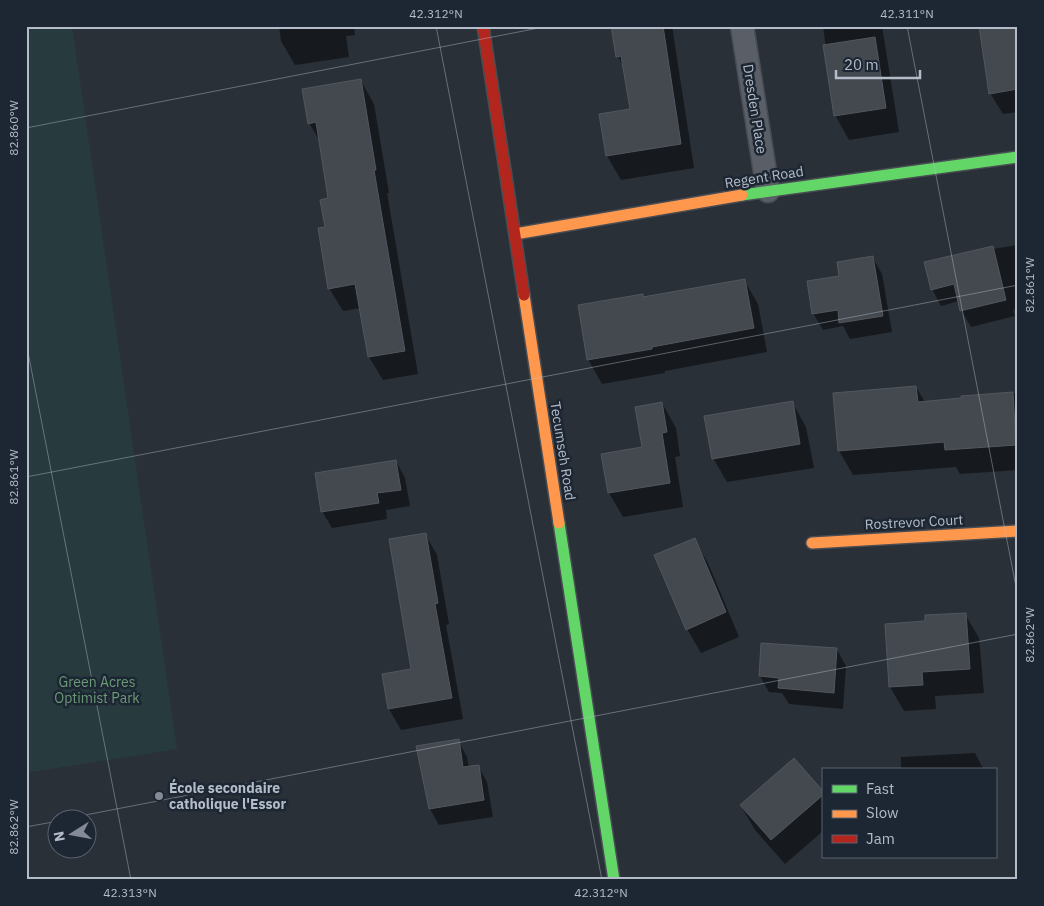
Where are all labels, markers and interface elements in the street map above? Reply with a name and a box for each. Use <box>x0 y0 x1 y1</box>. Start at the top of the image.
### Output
text: 42.312°N <box>409 6 463 21</box>
text: 42.311°N <box>880 6 934 21</box>
scale bar <box>836 48 920 80</box>
text: 20 m <box>844 55 879 74</box>
street label: Dresden Place <box>739 63 771 155</box>
text: 82.860°W <box>6 100 21 156</box>
street label: Regent Road <box>723 162 805 192</box>
text: 82.861°W <box>1022 257 1037 313</box>
street label: Tecumseh Road <box>546 400 580 502</box>
text: 82.861°W <box>6 449 21 505</box>
street label: Rostrevor Court <box>864 510 964 534</box>
text: 82.862°W <box>1022 607 1037 663</box>
park label: Green Acres Optimist Park <box>54 673 140 707</box>
legend <box>822 768 996 858</box>
place label: École secondaire catholique l'Essor <box>169 778 286 813</box>
text: Fast <box>866 779 894 798</box>
marker: École secondaire catholique l'Essor <box>153 790 165 802</box>
text: 82.862°W <box>6 799 21 855</box>
text: Slow <box>866 803 899 822</box>
north arrow <box>48 808 98 858</box>
text: Jam <box>866 829 895 848</box>
text: N <box>49 830 69 843</box>
text: 42.313°N <box>103 885 157 900</box>
text: 42.312°N <box>574 885 628 900</box>

